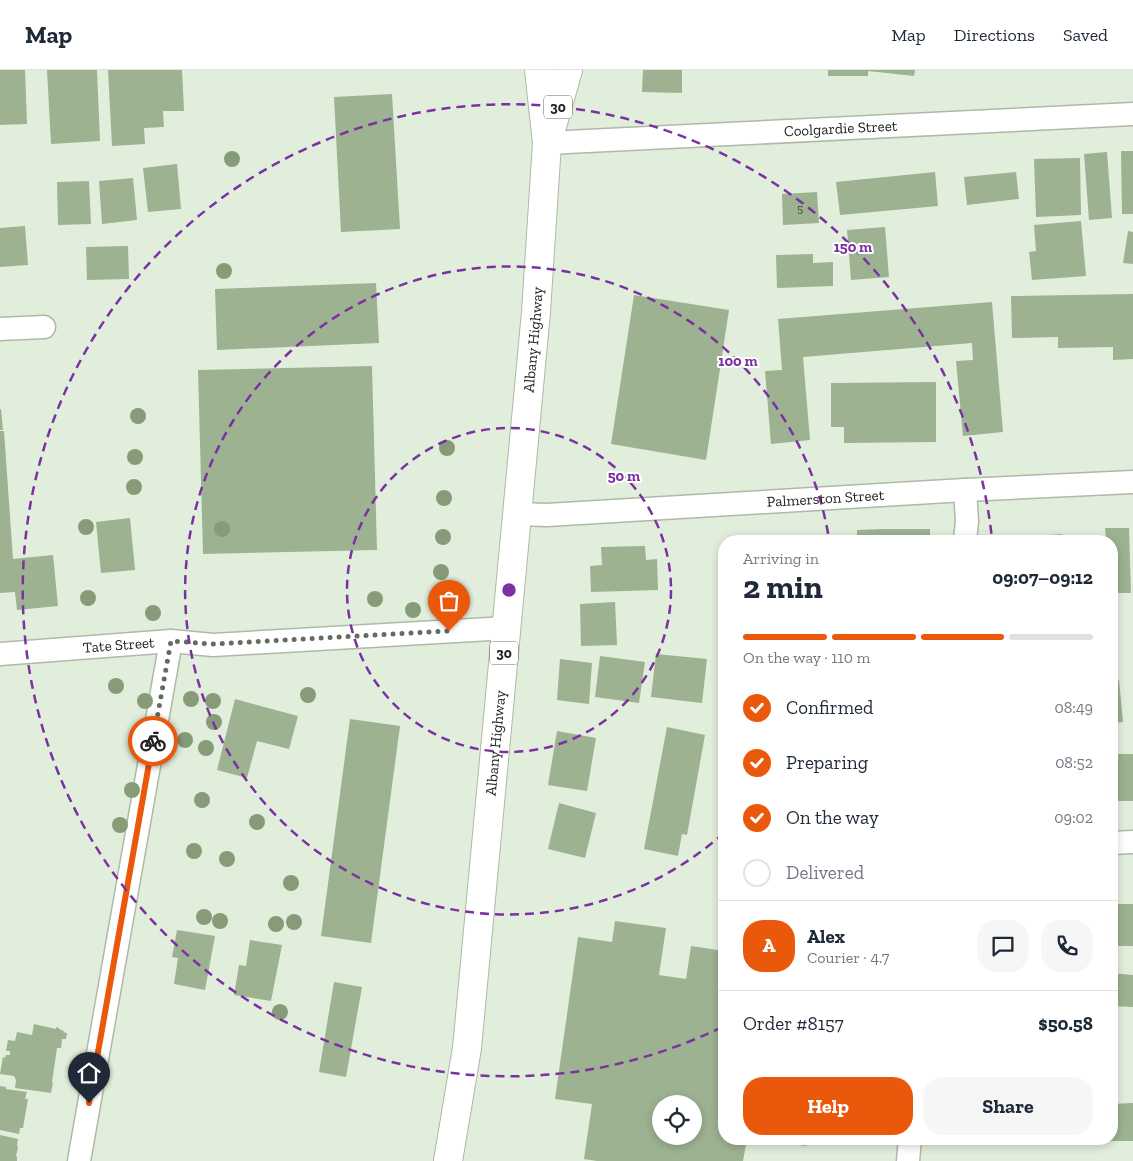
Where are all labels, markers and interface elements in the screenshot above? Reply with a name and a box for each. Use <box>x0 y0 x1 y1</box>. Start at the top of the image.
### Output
text: Map <box>25 20 72 49</box>
text: Map <box>891 24 926 46</box>
text: Directions <box>954 24 1035 46</box>
text: Saved <box>1063 24 1108 46</box>
road number: 30 <box>544 96 572 118</box>
street label: Coolgardie Street <box>784 117 898 140</box>
house number: 5 <box>797 201 803 215</box>
text: 150 m <box>834 238 872 256</box>
street label: Albany Highway <box>519 286 547 393</box>
text: 100 m <box>718 352 758 370</box>
text: 50 m <box>608 467 640 485</box>
street label: Palmerston Street <box>766 486 885 511</box>
text: Arriving in <box>743 549 819 568</box>
text: 09:07–09:12 <box>992 566 1093 589</box>
text: 2 min <box>743 568 823 606</box>
pin <box>428 580 470 631</box>
centre of rings <box>500 581 518 599</box>
icon: bag <box>435 587 463 615</box>
street label: Tate Street <box>82 633 156 657</box>
road number: 30 <box>490 642 518 664</box>
text: On the way · 110 m <box>743 648 870 667</box>
street label: Albany Highway <box>482 689 510 797</box>
icon: check <box>743 694 771 722</box>
text: Confirmed <box>786 696 873 719</box>
text: 08:49 <box>1054 698 1093 717</box>
courier <box>128 716 178 766</box>
icon: bike <box>139 727 167 755</box>
icon: check <box>743 749 771 777</box>
text: Preparing <box>786 751 868 774</box>
text: 08:52 <box>1055 753 1093 772</box>
icon: check <box>743 804 771 832</box>
text: On the way <box>786 806 879 829</box>
text: 09:02 <box>1054 808 1093 827</box>
text: Delivered <box>786 861 864 884</box>
button: chat <box>977 920 1029 972</box>
button: phone <box>1041 920 1093 972</box>
text: Alex <box>807 925 845 948</box>
text: A <box>762 934 776 957</box>
text: Courier · 4.7 <box>807 948 889 967</box>
text: Order #8157 <box>743 1012 844 1035</box>
text: $50.58 <box>1038 1012 1093 1035</box>
pin <box>68 1052 110 1103</box>
icon: home <box>75 1059 103 1087</box>
button: Help <box>743 1077 913 1135</box>
button: Share <box>923 1077 1093 1135</box>
map controls <box>652 1095 702 1145</box>
button: locate <box>652 1095 702 1145</box>

